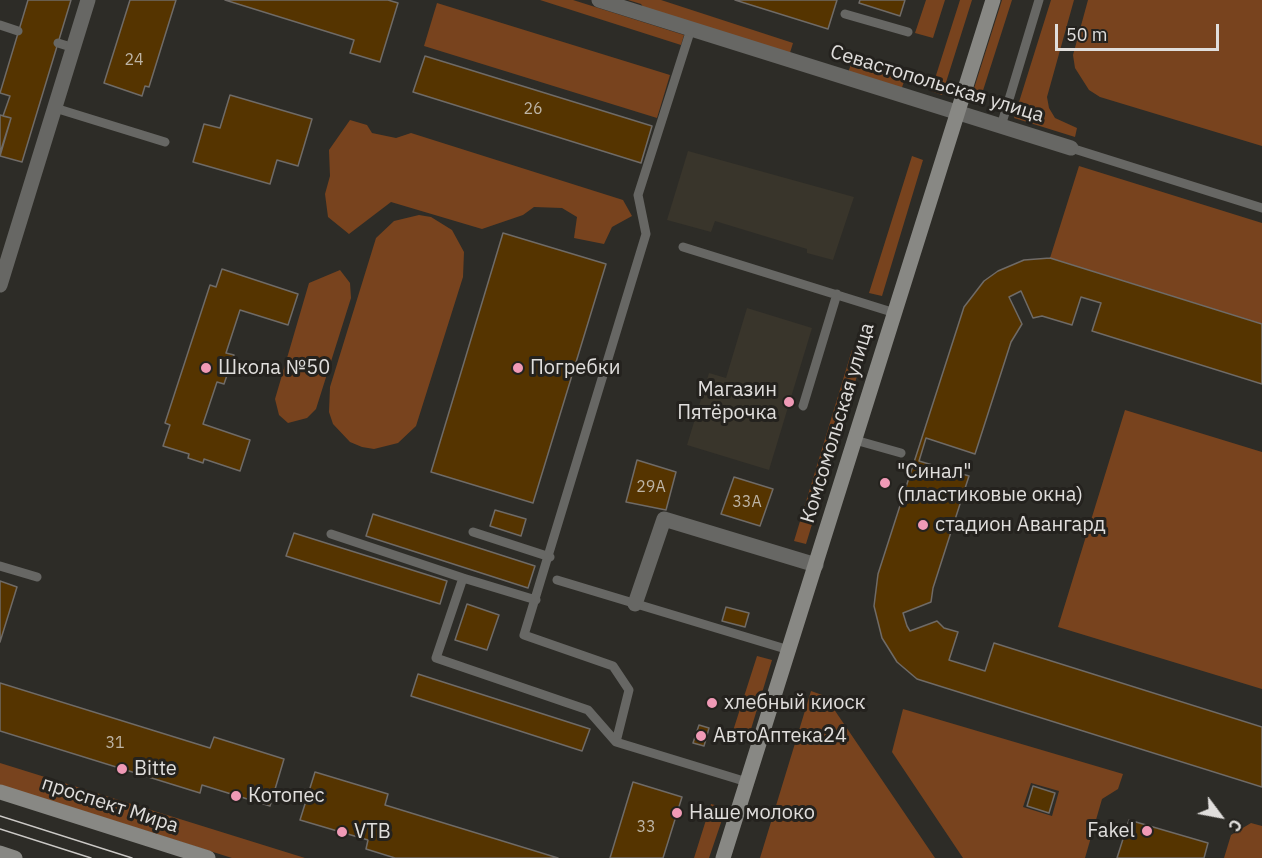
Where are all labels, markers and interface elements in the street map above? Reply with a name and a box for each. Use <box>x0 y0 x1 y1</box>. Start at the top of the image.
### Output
scale bar <box>1058 12 1222 50</box>
text: 50 m <box>1066 23 1108 46</box>
street label: Севастопольская улица <box>827 40 1047 128</box>
house number: 24 <box>124 50 144 70</box>
house number: 26 <box>523 99 543 119</box>
street label: Комсомольская улица <box>796 320 880 526</box>
place label: Школа №50 <box>218 356 330 380</box>
place label: Погребки <box>530 356 620 380</box>
marker: Школа №50 <box>199 361 213 375</box>
marker: Погребки <box>511 361 525 375</box>
place label: Магазин Пятёрочка <box>677 378 777 425</box>
marker: Магазин Пятёрочка <box>782 395 796 409</box>
place label: "Синал" (пластиковые окна) <box>897 460 1083 507</box>
marker: "Синал" (пластиковые окна) <box>878 476 892 490</box>
house number: 29А <box>636 477 666 497</box>
house number: 33А <box>732 492 762 512</box>
place label: стадион Авангард <box>935 513 1106 537</box>
marker: стадион Авангард <box>916 518 930 532</box>
place label: хлебный киоск <box>724 691 866 715</box>
marker: хлебный киоск <box>705 696 719 710</box>
place label: АвтоАптека24 <box>713 724 847 748</box>
marker: АвтоАптека24 <box>694 729 708 743</box>
house number: 31 <box>105 733 125 753</box>
place label: Bitte <box>134 757 177 781</box>
marker: Bitte <box>115 762 129 776</box>
street label: проспект Мира <box>39 772 181 838</box>
place label: Котопес <box>248 784 325 808</box>
north arrow <box>1190 786 1250 846</box>
marker: Котопес <box>229 789 243 803</box>
place label: Наше молоко <box>689 801 815 825</box>
marker: Наше молоко <box>670 806 684 820</box>
text: С <box>1224 816 1247 835</box>
house number: 33 <box>636 817 656 837</box>
place label: Fakel <box>1087 819 1135 843</box>
place label: VTB <box>354 820 391 844</box>
marker: Fakel <box>1140 824 1154 838</box>
marker: VTB <box>335 825 349 839</box>

